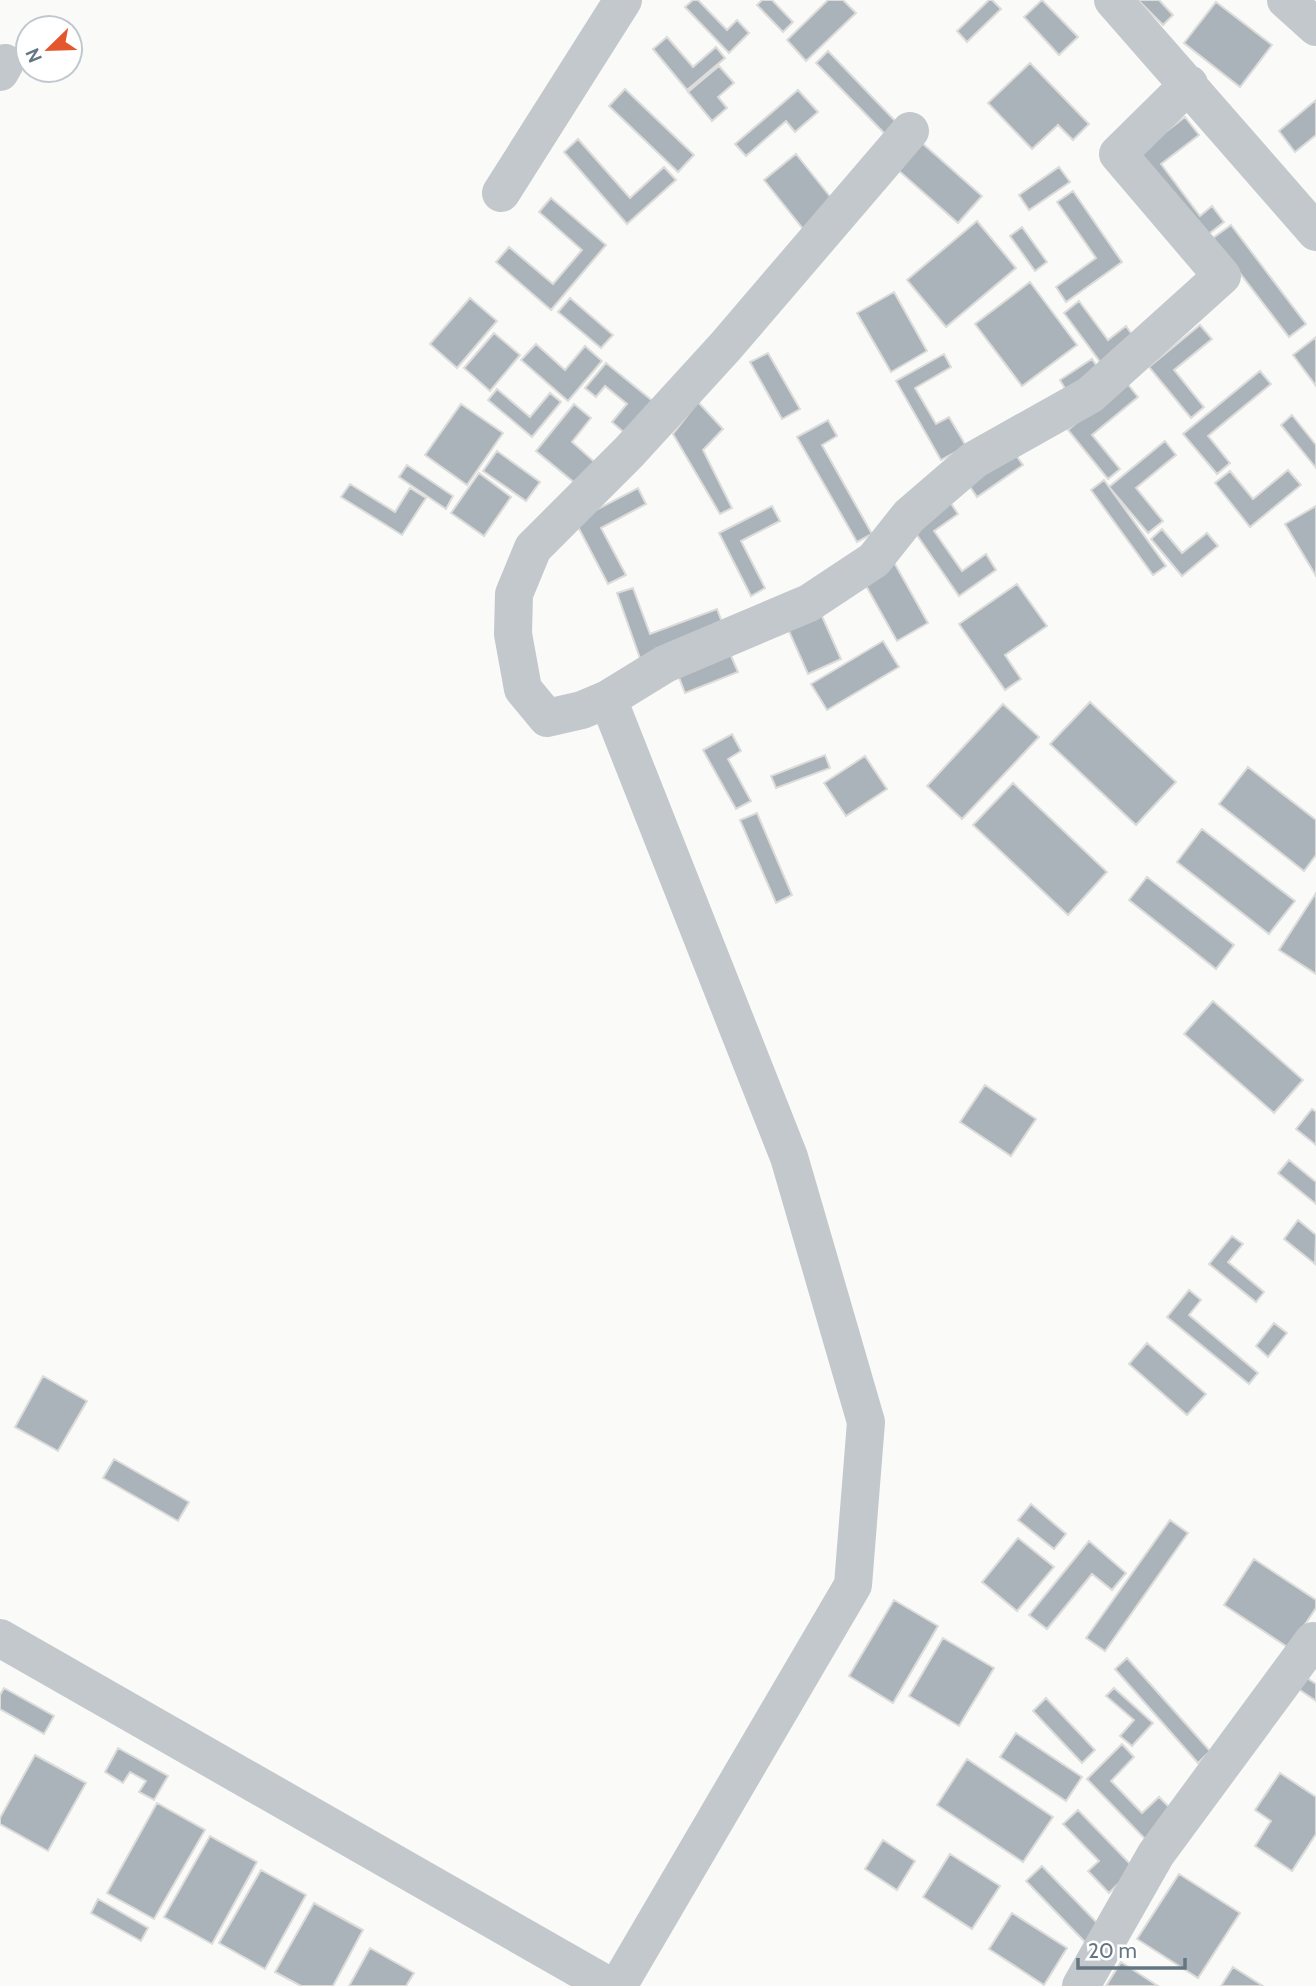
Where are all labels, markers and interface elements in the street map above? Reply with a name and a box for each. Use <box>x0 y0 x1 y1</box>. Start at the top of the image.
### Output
north arrow <box>14 14 84 84</box>
text: N <box>21 45 47 66</box>
scale bar <box>1078 1926 1185 1970</box>
text: 20 m <box>1088 1938 1137 1963</box>

